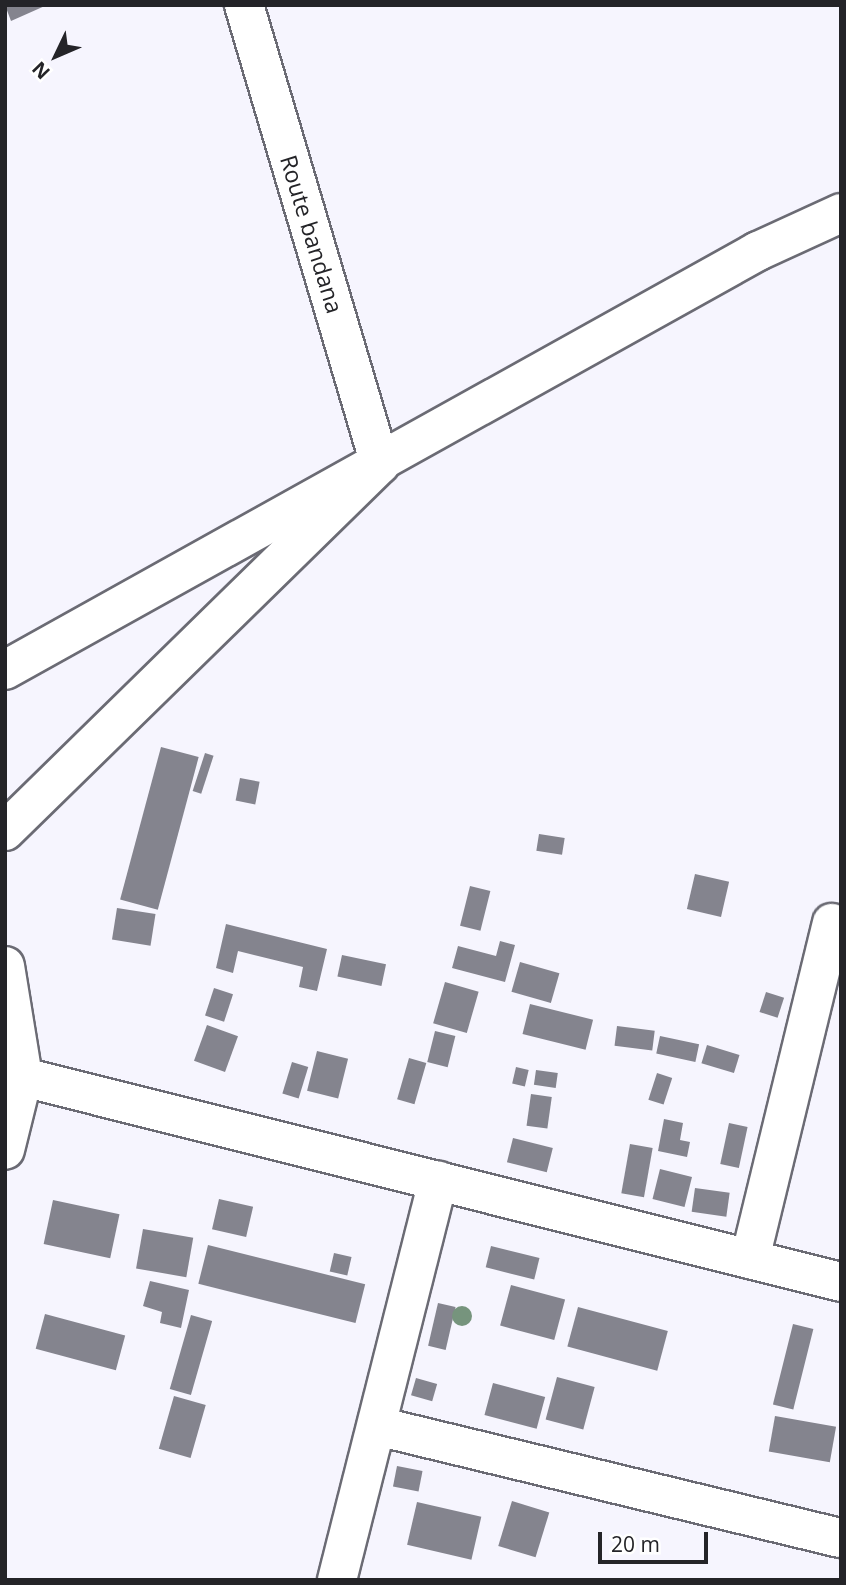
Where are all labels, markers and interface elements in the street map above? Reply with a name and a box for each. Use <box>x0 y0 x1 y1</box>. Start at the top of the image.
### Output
north arrow <box>21 21 91 91</box>
text: N <box>26 56 56 85</box>
street label: Route bandana <box>275 152 349 316</box>
scale bar <box>601 1518 711 1562</box>
text: 20 m <box>611 1530 660 1558</box>

